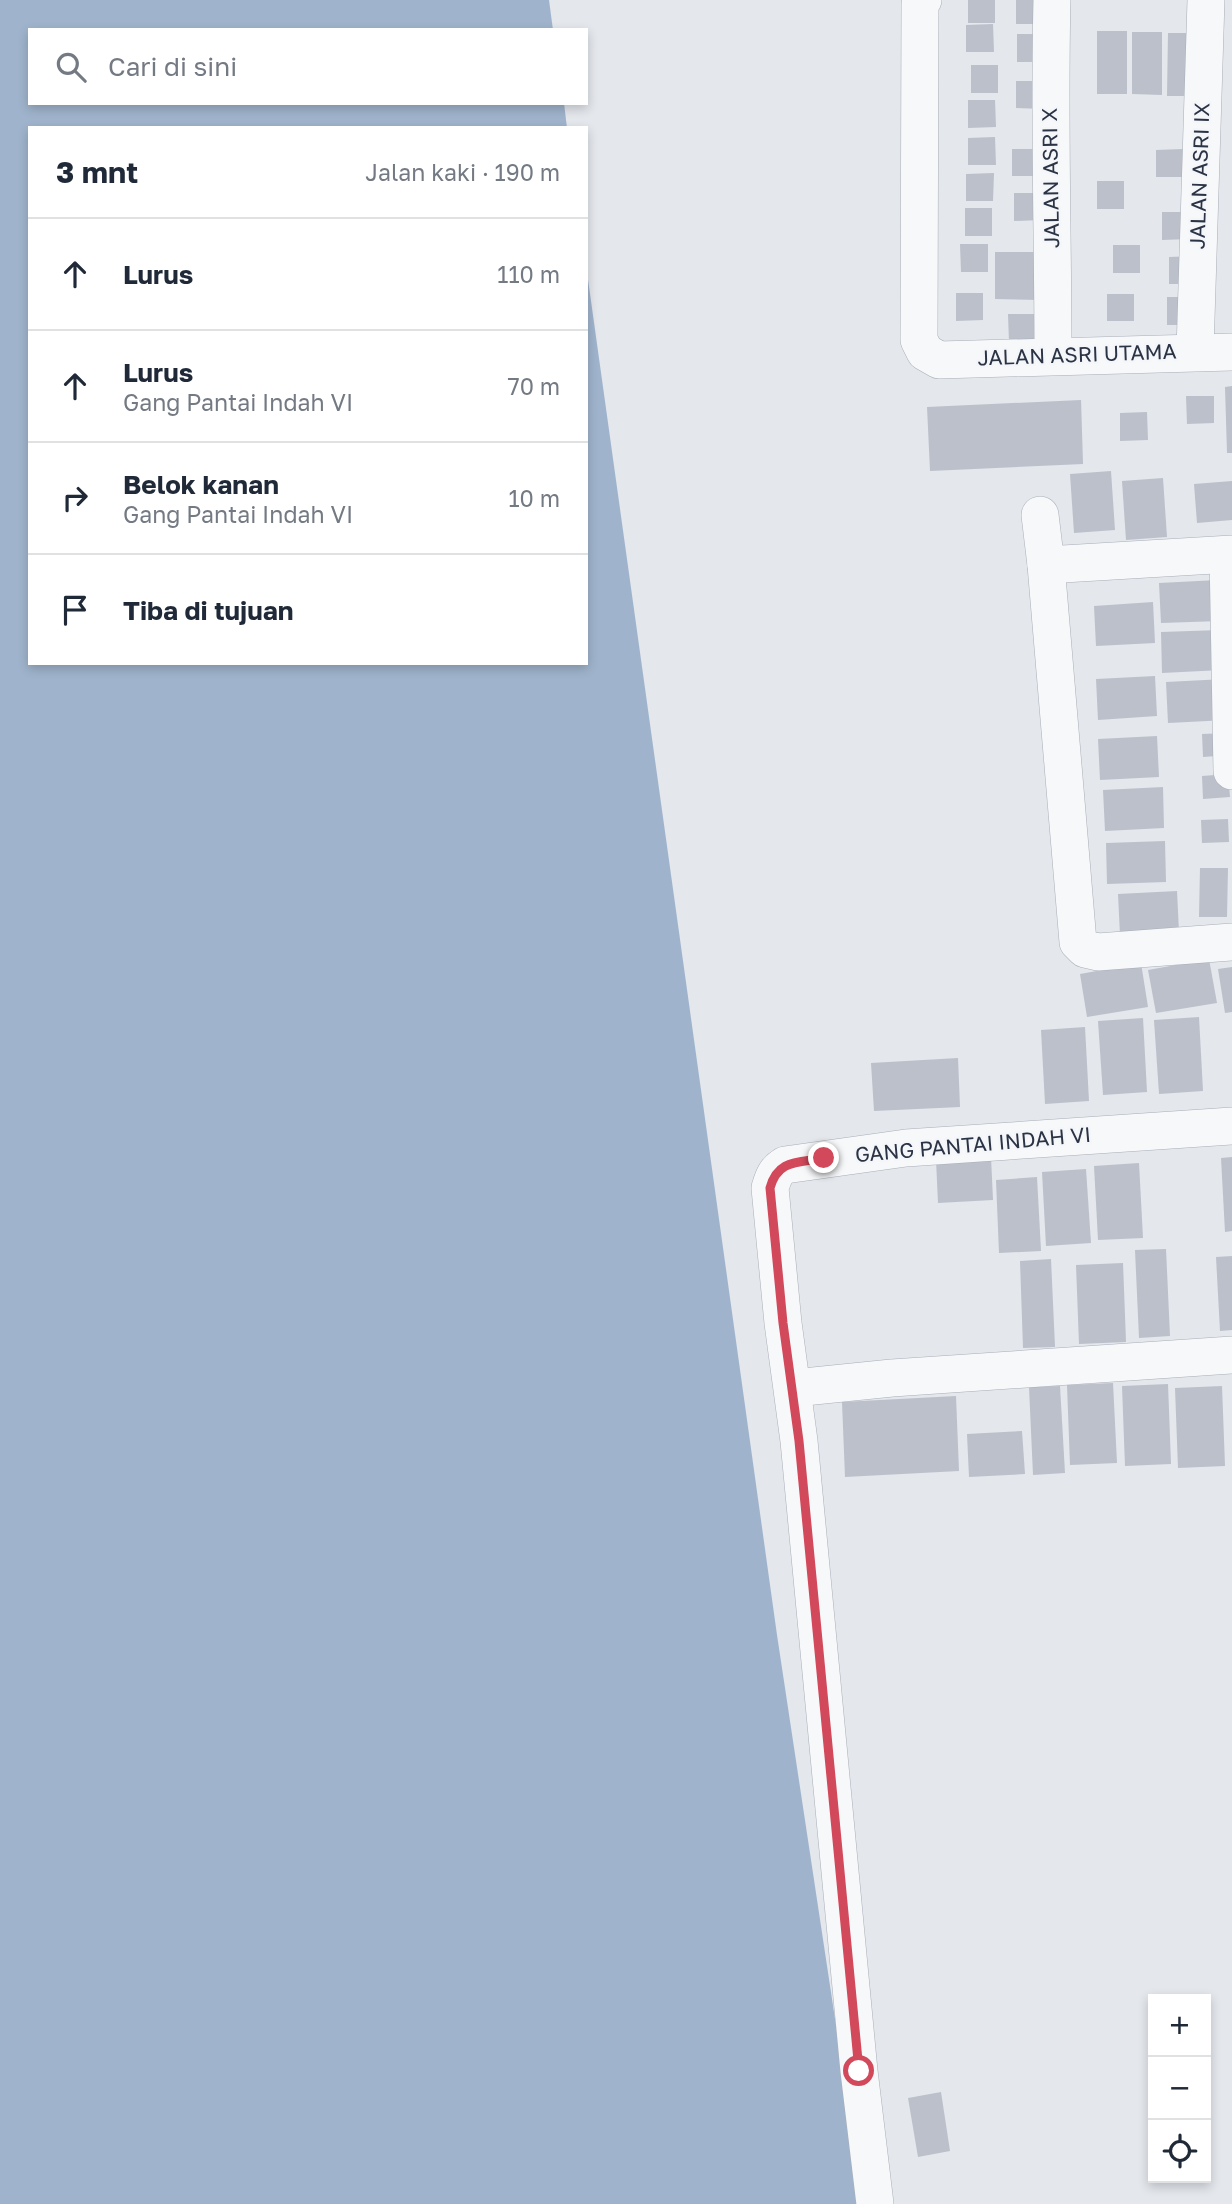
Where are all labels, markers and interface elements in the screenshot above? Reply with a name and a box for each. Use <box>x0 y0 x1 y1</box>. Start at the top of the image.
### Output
search box <box>28 28 588 105</box>
icon: search <box>52 48 90 86</box>
text: Cari di sini <box>108 51 237 82</box>
street label: JALAN ASRI IX <box>1183 102 1215 250</box>
street label: JALAN ASRI X <box>1036 108 1064 248</box>
text: 3 mnt <box>56 154 138 190</box>
text: Jalan kaki · 190 m <box>365 158 560 186</box>
icon: ahead <box>56 255 94 293</box>
text: Lurus <box>123 259 193 290</box>
text: 110 m <box>497 260 560 288</box>
street label: JALAN ASRI UTAMA <box>977 338 1177 370</box>
text: Lurus <box>123 357 193 388</box>
icon: ahead <box>56 367 94 405</box>
text: 70 m <box>507 372 560 400</box>
text: Gang Pantai Indah VI <box>123 388 353 416</box>
text: Belok kanan <box>123 469 279 500</box>
icon: right <box>56 479 94 517</box>
text: 10 m <box>508 484 560 512</box>
text: Gang Pantai Indah VI <box>123 500 353 528</box>
icon: arrive <box>56 591 94 629</box>
text: Tiba di tujuan <box>123 595 293 626</box>
street label: GANG PANTAI INDAH VI <box>854 1121 1092 1167</box>
route end <box>808 1142 839 1173</box>
map controls <box>1148 1994 1211 2183</box>
button: + <box>1148 1994 1211 2057</box>
route start <box>843 2055 874 2086</box>
button: − <box>1148 2057 1211 2120</box>
button: locate <box>1148 2120 1211 2183</box>

